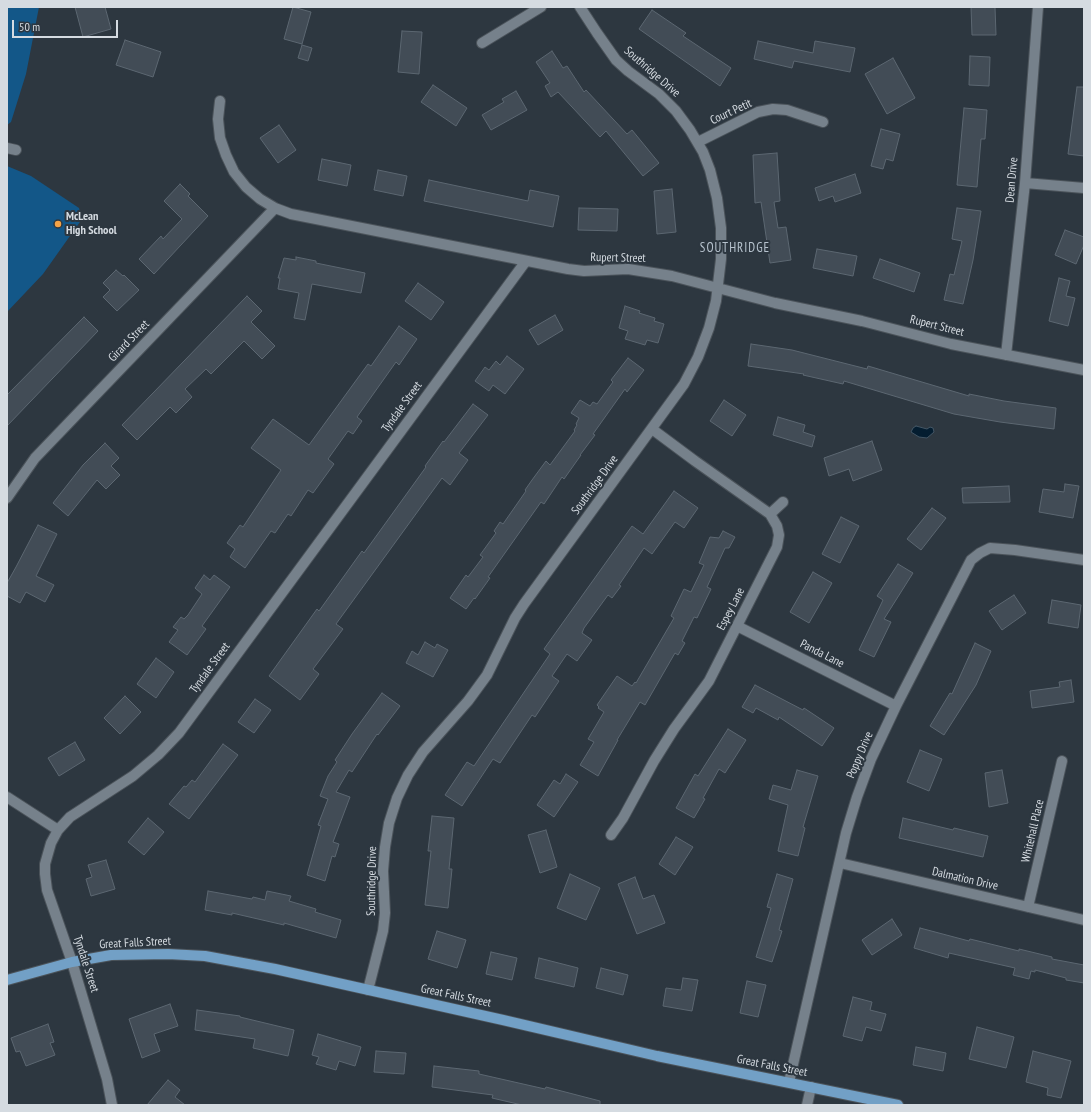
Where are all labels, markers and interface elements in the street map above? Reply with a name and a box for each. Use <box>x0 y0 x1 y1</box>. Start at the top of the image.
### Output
scale bar <box>14 12 120 38</box>
text: 50 m <box>19 19 40 34</box>
street label: Southridge Drive <box>621 44 683 100</box>
street label: Court Petit <box>708 96 754 128</box>
street label: Dean Drive <box>1003 157 1021 203</box>
place label: McLean High School <box>66 210 117 238</box>
marker: McLean High School <box>53 219 63 229</box>
district label: SOUTHRIDGE <box>700 240 770 256</box>
street label: Rupert Street <box>590 250 646 266</box>
street label: Rupert Street <box>908 312 966 340</box>
street label: Girard Street <box>106 317 152 365</box>
street label: Tyndale Street <box>379 379 425 435</box>
street label: Southridge Drive <box>569 453 621 517</box>
street label: Espey Lane <box>714 585 748 633</box>
street label: Panda Lane <box>798 637 846 671</box>
street label: Tyndale Street <box>187 640 233 696</box>
street label: Poppy Drive <box>844 729 876 781</box>
street label: Whitehall Place <box>1019 798 1047 864</box>
street label: Southridge Drive <box>364 846 380 916</box>
street label: Dalmation Drive <box>931 864 999 894</box>
street label: Tyndale Street <box>70 934 102 994</box>
street label: Great Falls Street <box>99 934 171 952</box>
street label: Great Falls Street <box>419 982 493 1010</box>
street label: Great Falls Street <box>735 1052 809 1080</box>

